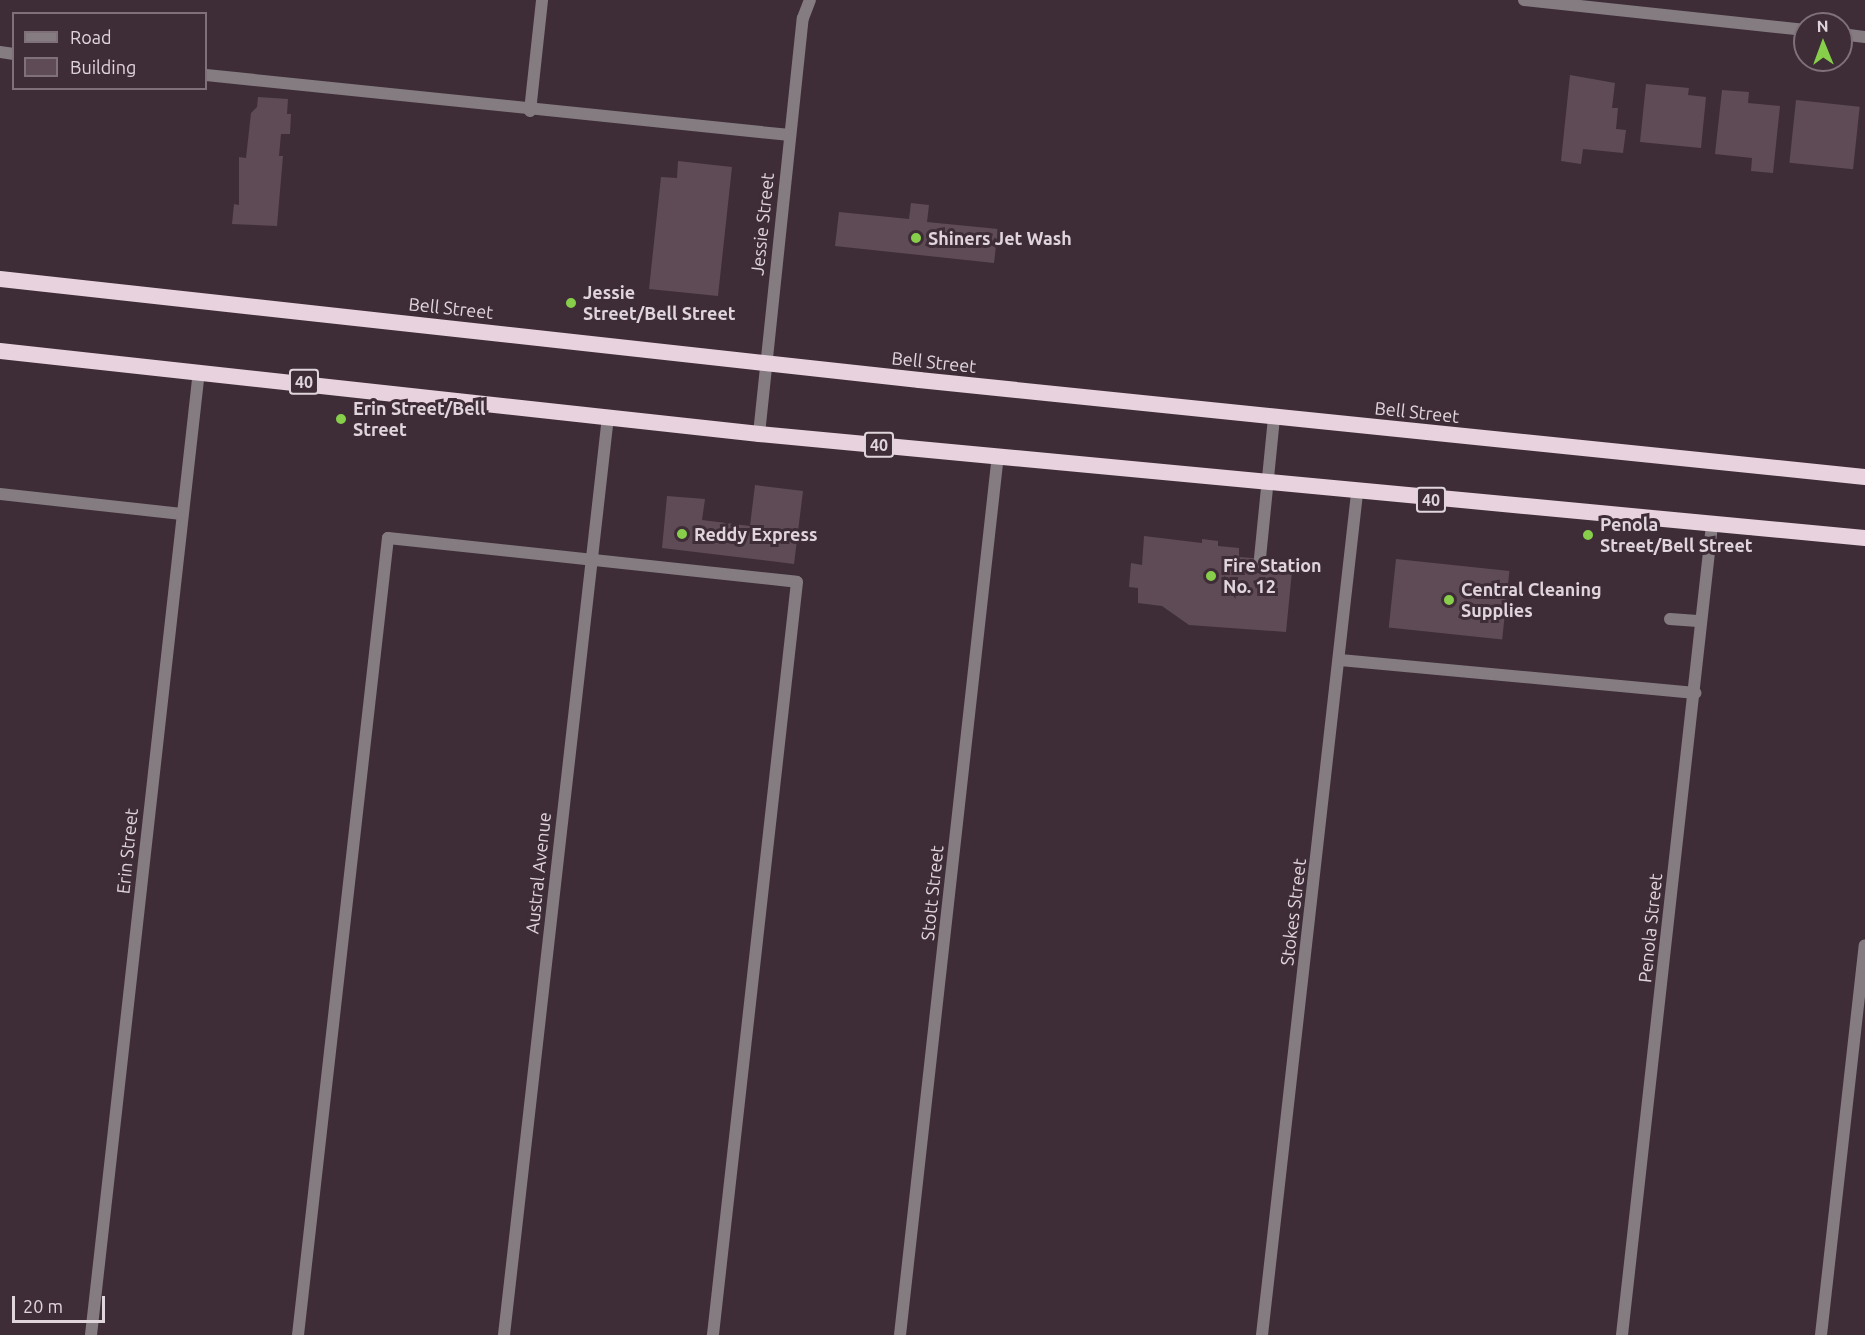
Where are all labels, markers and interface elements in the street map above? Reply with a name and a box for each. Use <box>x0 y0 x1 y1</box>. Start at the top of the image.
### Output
legend <box>12 12 207 90</box>
north arrow <box>1793 12 1853 72</box>
text: N <box>1817 17 1829 35</box>
text: Road <box>70 27 112 47</box>
text: Building <box>70 57 136 77</box>
street label: Jessie Street <box>746 172 778 276</box>
place label: Shiners Jet Wash <box>928 227 1072 249</box>
marker: Shiners Jet Wash <box>909 231 923 245</box>
place label: Jessie Street/Bell Street <box>583 282 736 324</box>
street label: Bell Street <box>408 293 494 323</box>
marker: Jessie Street/Bell Street <box>564 296 578 310</box>
street label: Bell Street <box>891 347 977 377</box>
road number: 40 <box>288 369 320 395</box>
street label: Bell Street <box>1374 397 1460 427</box>
place label: Erin Street/Bell Street <box>353 398 485 440</box>
marker: Erin Street/Bell Street <box>334 412 348 426</box>
road number: 40 <box>862 432 896 458</box>
road number: 40 <box>1414 487 1448 513</box>
place label: Penola Street/Bell Street <box>1600 514 1753 556</box>
place label: Reddy Express <box>694 523 817 545</box>
marker: Reddy Express <box>675 527 689 541</box>
marker: Penola Street/Bell Street <box>1581 528 1595 542</box>
place label: Fire Station No. 12 <box>1223 555 1322 598</box>
marker: Fire Station No. 12 <box>1204 569 1218 583</box>
place label: Central Cleaning Supplies <box>1461 579 1602 622</box>
marker: Central Cleaning Supplies <box>1442 593 1456 607</box>
street label: Erin Street <box>112 807 142 895</box>
street label: Austral Avenue <box>521 811 555 935</box>
street label: Stott Street <box>916 844 948 942</box>
street label: Stokes Street <box>1276 857 1310 967</box>
street label: Penola Street <box>1634 872 1666 984</box>
scale bar <box>15 1284 108 1322</box>
text: 20 m <box>23 1296 63 1316</box>

